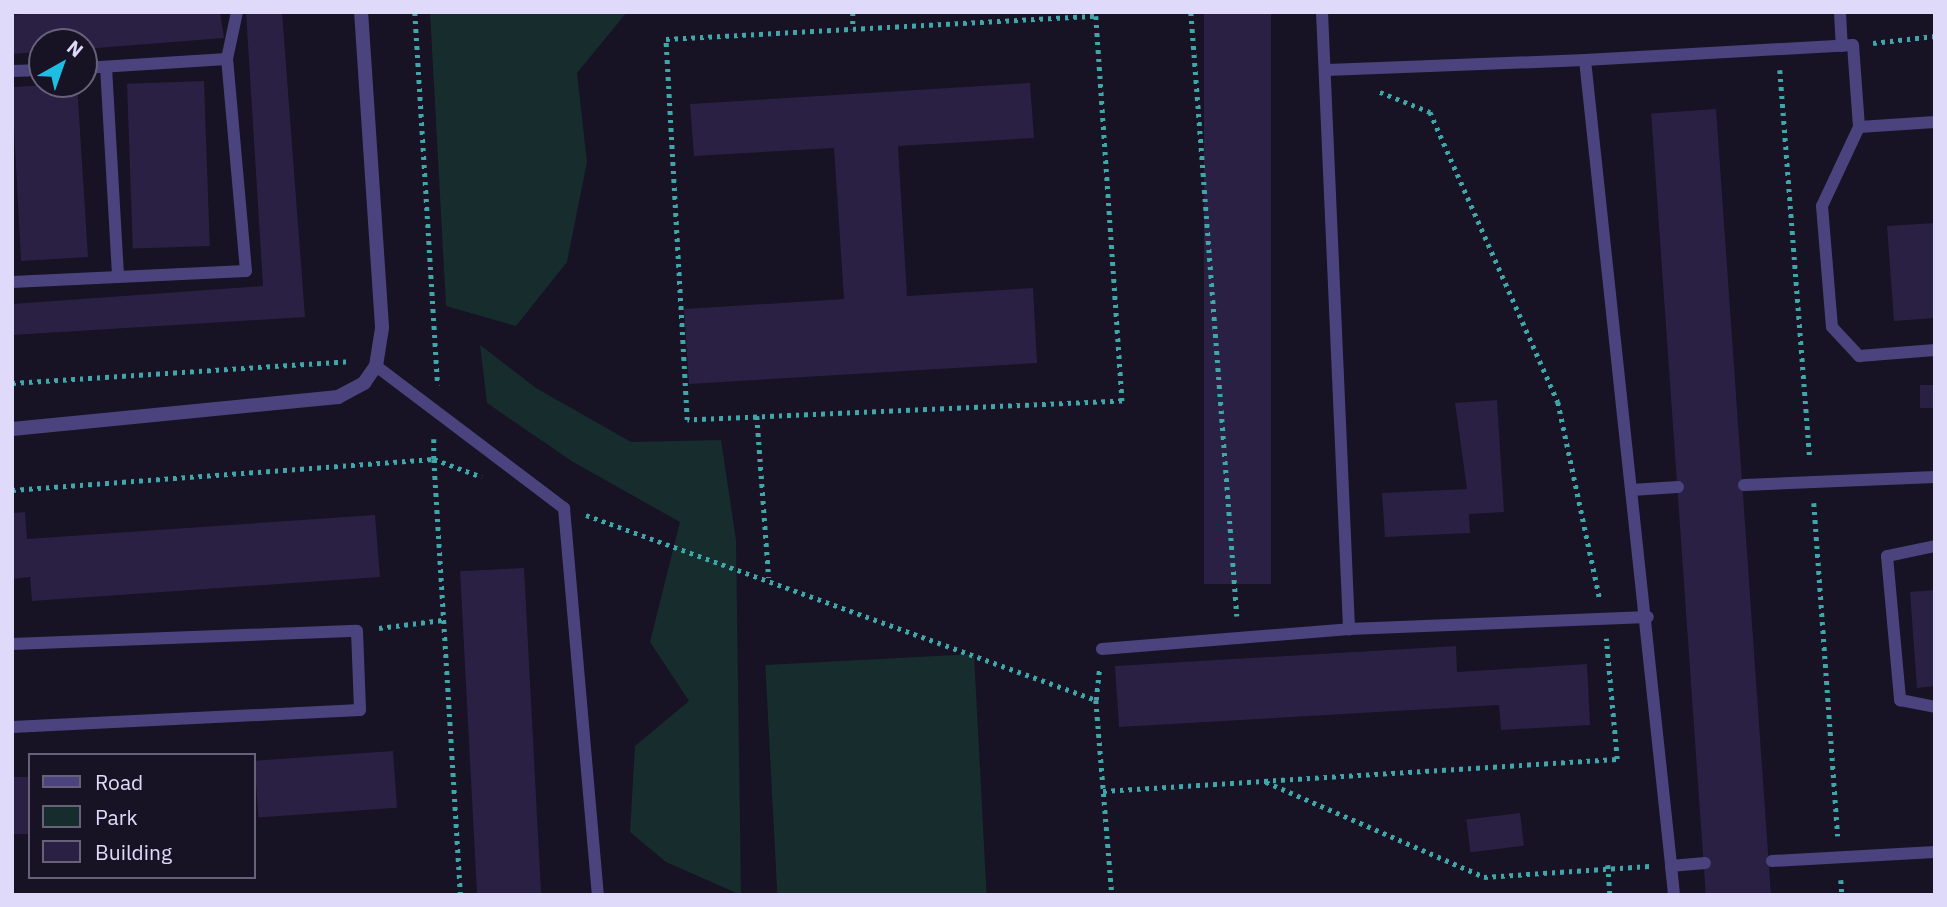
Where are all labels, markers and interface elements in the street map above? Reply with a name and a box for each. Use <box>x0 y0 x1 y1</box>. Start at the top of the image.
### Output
north arrow <box>28 28 98 98</box>
text: N <box>62 35 88 62</box>
legend <box>28 753 256 879</box>
text: Road <box>95 768 143 796</box>
text: Park <box>95 803 138 831</box>
text: Building <box>95 838 172 866</box>

